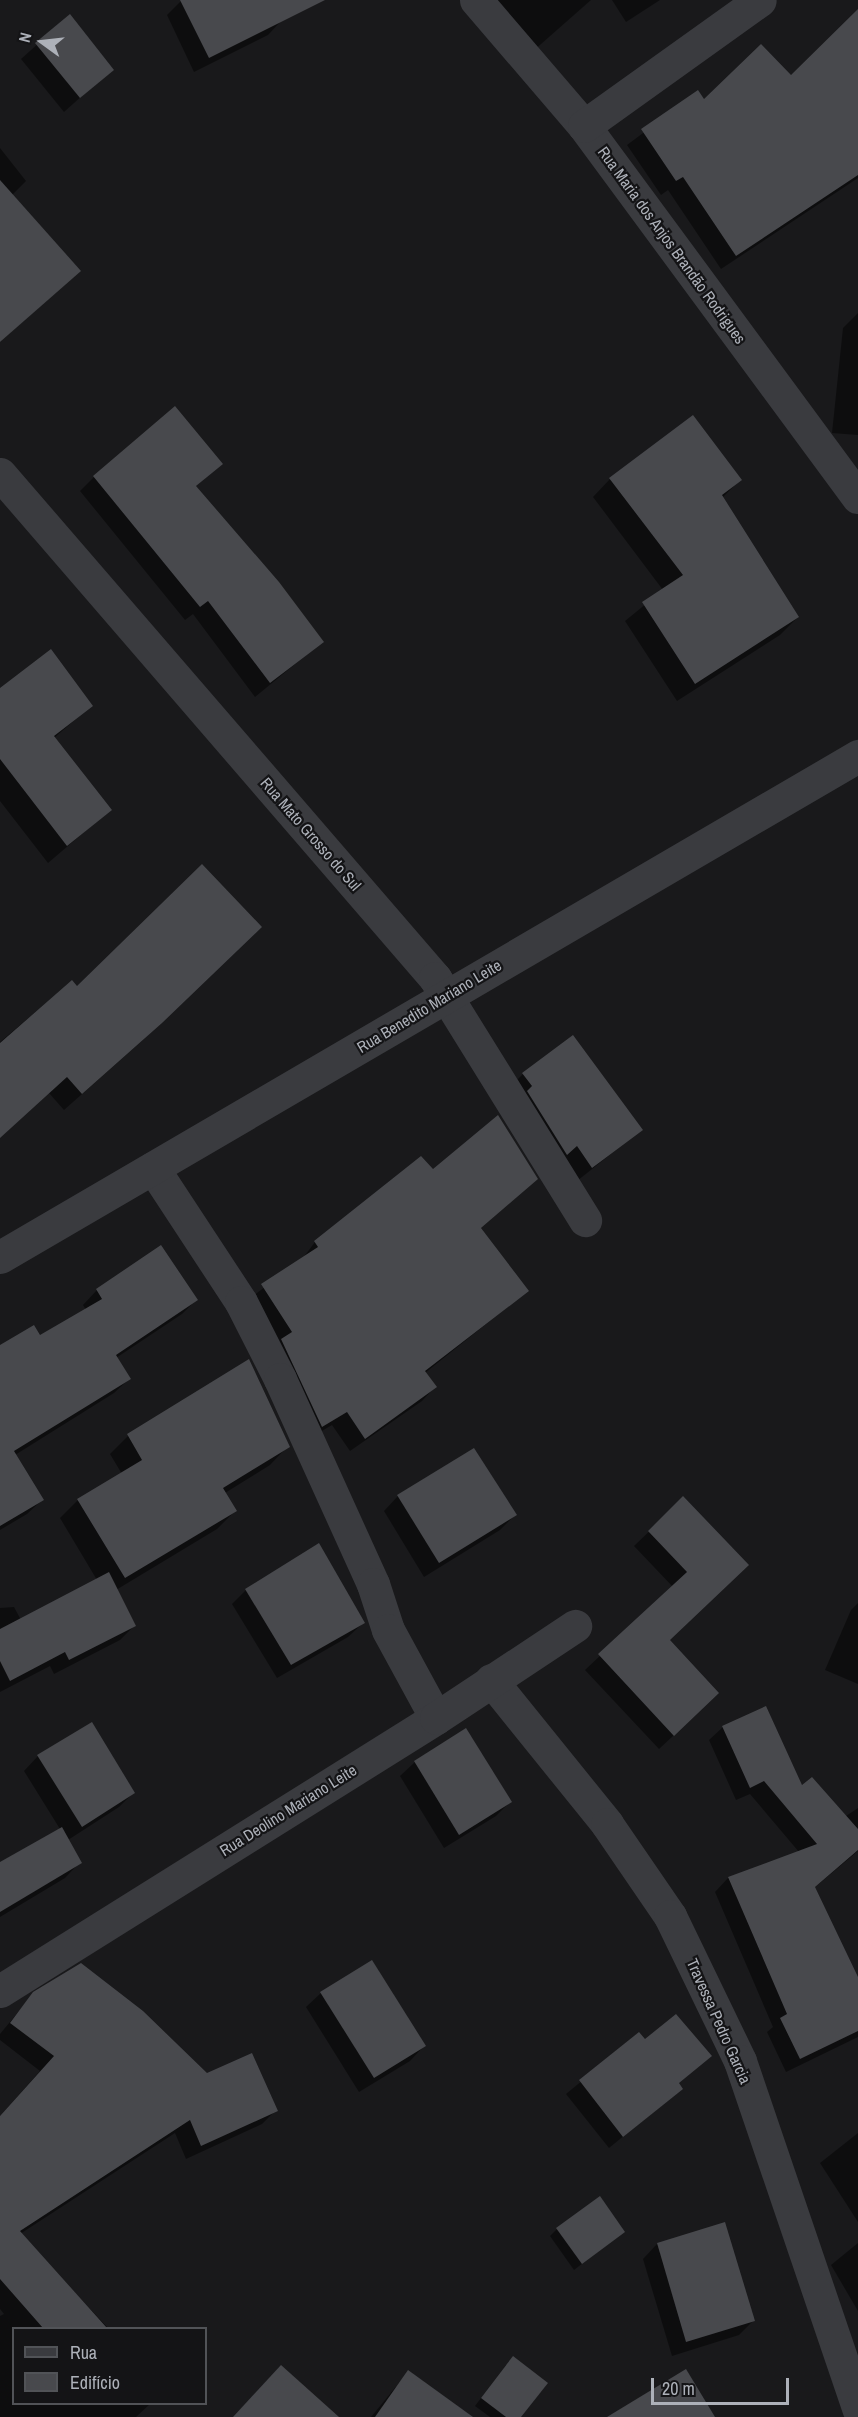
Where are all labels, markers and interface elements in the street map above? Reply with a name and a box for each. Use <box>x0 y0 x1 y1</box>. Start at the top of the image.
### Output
north arrow <box>12 12 72 72</box>
text: N <box>13 30 36 45</box>
street label: Rua Maria dos Anjos Brandão Rodrigues <box>594 142 750 348</box>
street label: Rua Mato Grosso do Sul <box>257 773 365 895</box>
street label: Rua Benedito Mariano Leite <box>353 955 505 1057</box>
street label: Rua Deolino Mariano Leite <box>216 1760 360 1860</box>
street label: Travessa Pedro Garcia <box>683 1955 755 2087</box>
legend <box>12 2327 207 2405</box>
text: Rua <box>70 2340 97 2365</box>
scale bar <box>654 2366 792 2404</box>
text: Edifício <box>70 2370 120 2395</box>
text: 20 m <box>662 2376 695 2401</box>

